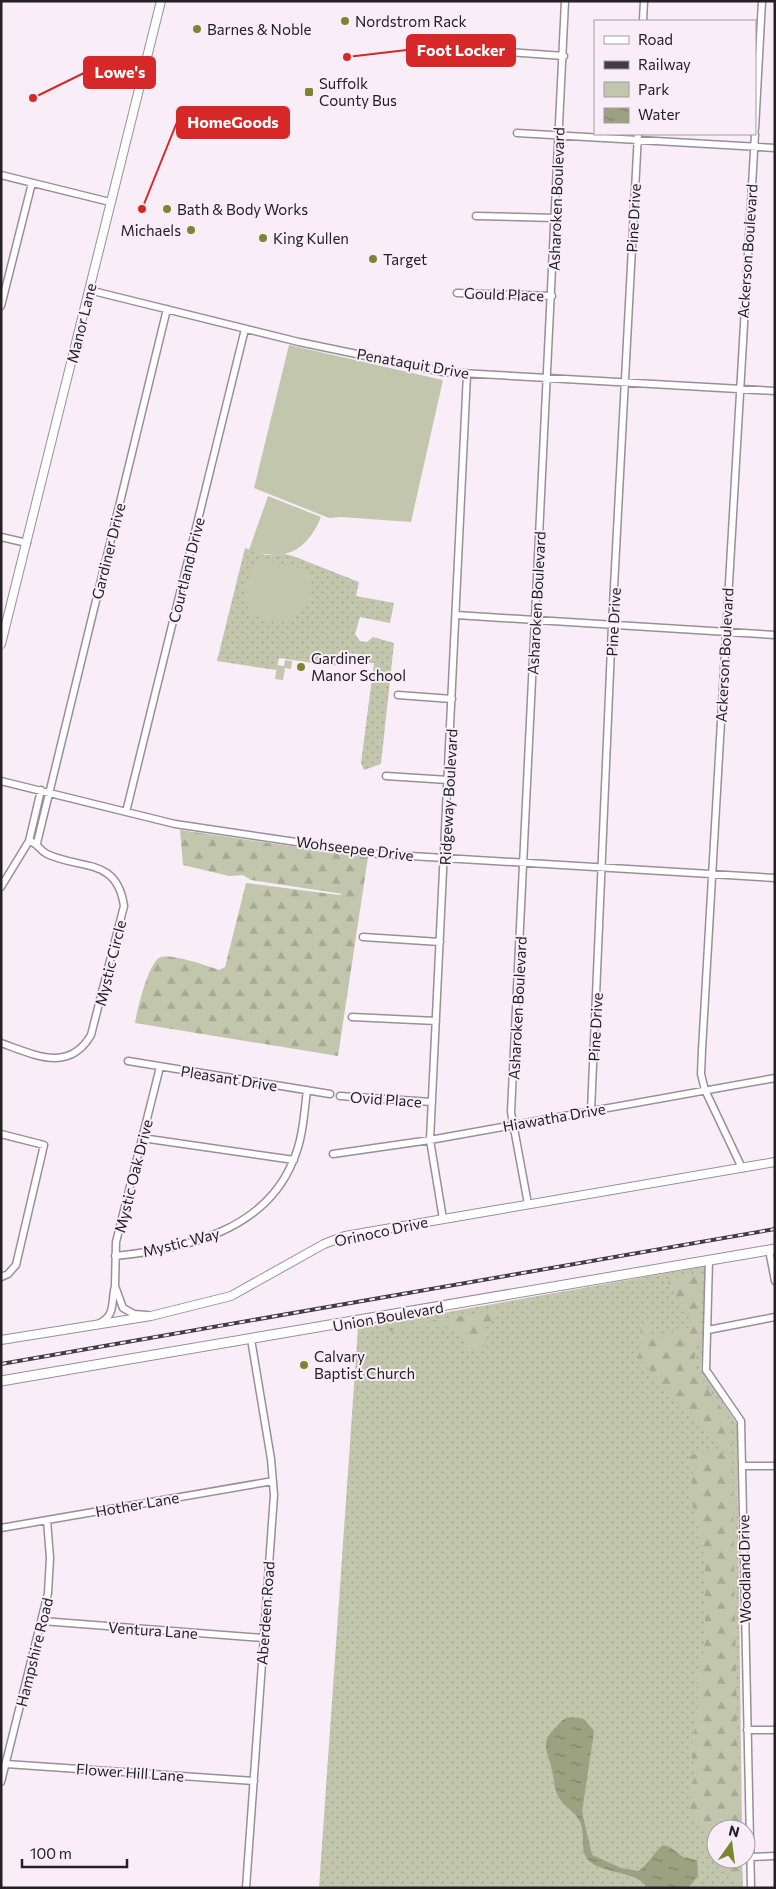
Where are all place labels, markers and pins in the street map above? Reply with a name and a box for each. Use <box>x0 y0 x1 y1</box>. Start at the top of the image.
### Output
place label: Nordstrom Rack <box>355 12 467 30</box>
marker: Nordstrom Rack <box>339 15 351 27</box>
place label: Barnes & Noble <box>207 20 312 38</box>
marker: Barnes & Noble <box>191 23 203 35</box>
callout: Foot Locker <box>407 35 515 66</box>
callout: Lowe's <box>84 57 155 88</box>
place label: Suffolk County Bus <box>319 74 397 109</box>
marker: Suffolk County Bus <box>303 86 315 98</box>
callout: HomeGoods <box>177 107 289 138</box>
place label: Bath & Body Works <box>177 200 308 218</box>
marker: Bath & Body Works <box>161 203 173 215</box>
place label: Michaels <box>120 221 181 239</box>
marker: Michaels <box>185 224 197 236</box>
place label: King Kullen <box>273 229 349 247</box>
marker: King Kullen <box>257 232 269 244</box>
place label: Target <box>383 250 427 268</box>
marker: Target <box>367 253 379 265</box>
place label: Gardiner Manor School <box>311 649 406 684</box>
marker: Gardiner Manor School <box>295 661 307 673</box>
place label: Calvary Baptist Church <box>314 1347 415 1382</box>
marker: Calvary Baptist Church <box>298 1359 310 1371</box>

